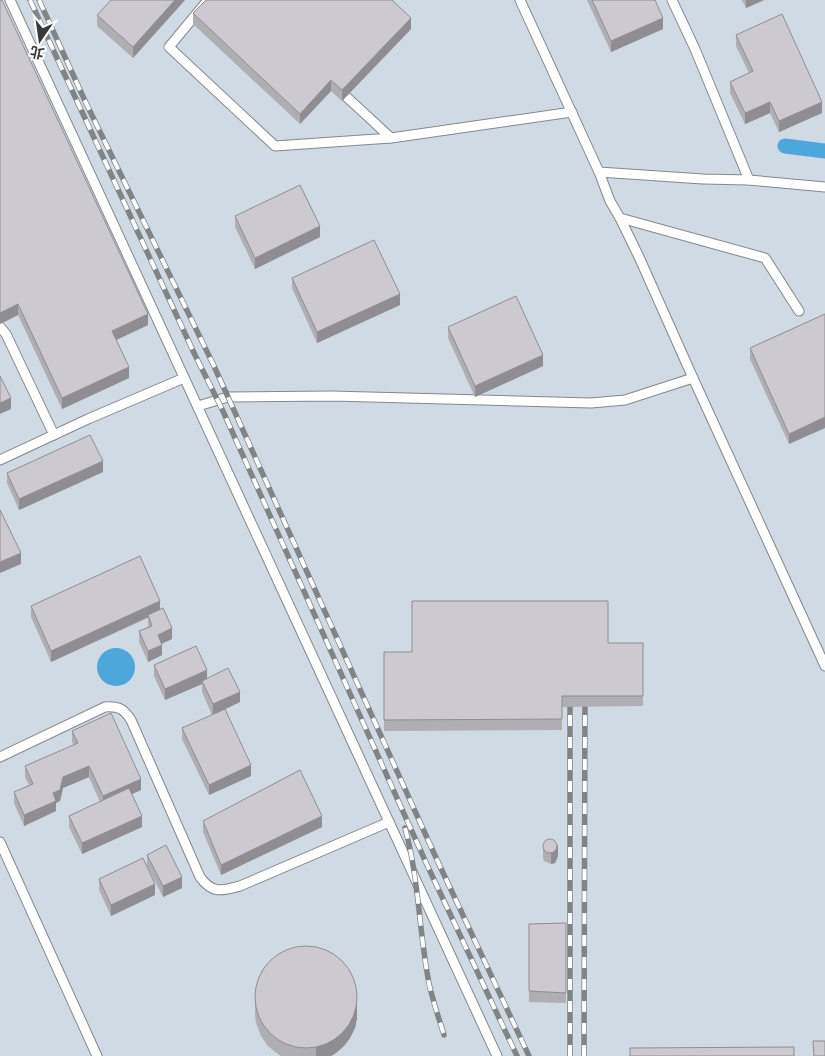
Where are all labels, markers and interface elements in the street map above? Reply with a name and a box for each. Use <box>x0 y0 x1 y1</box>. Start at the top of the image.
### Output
north arrow <box>15 15 65 65</box>
text: 北 <box>28 43 46 63</box>

